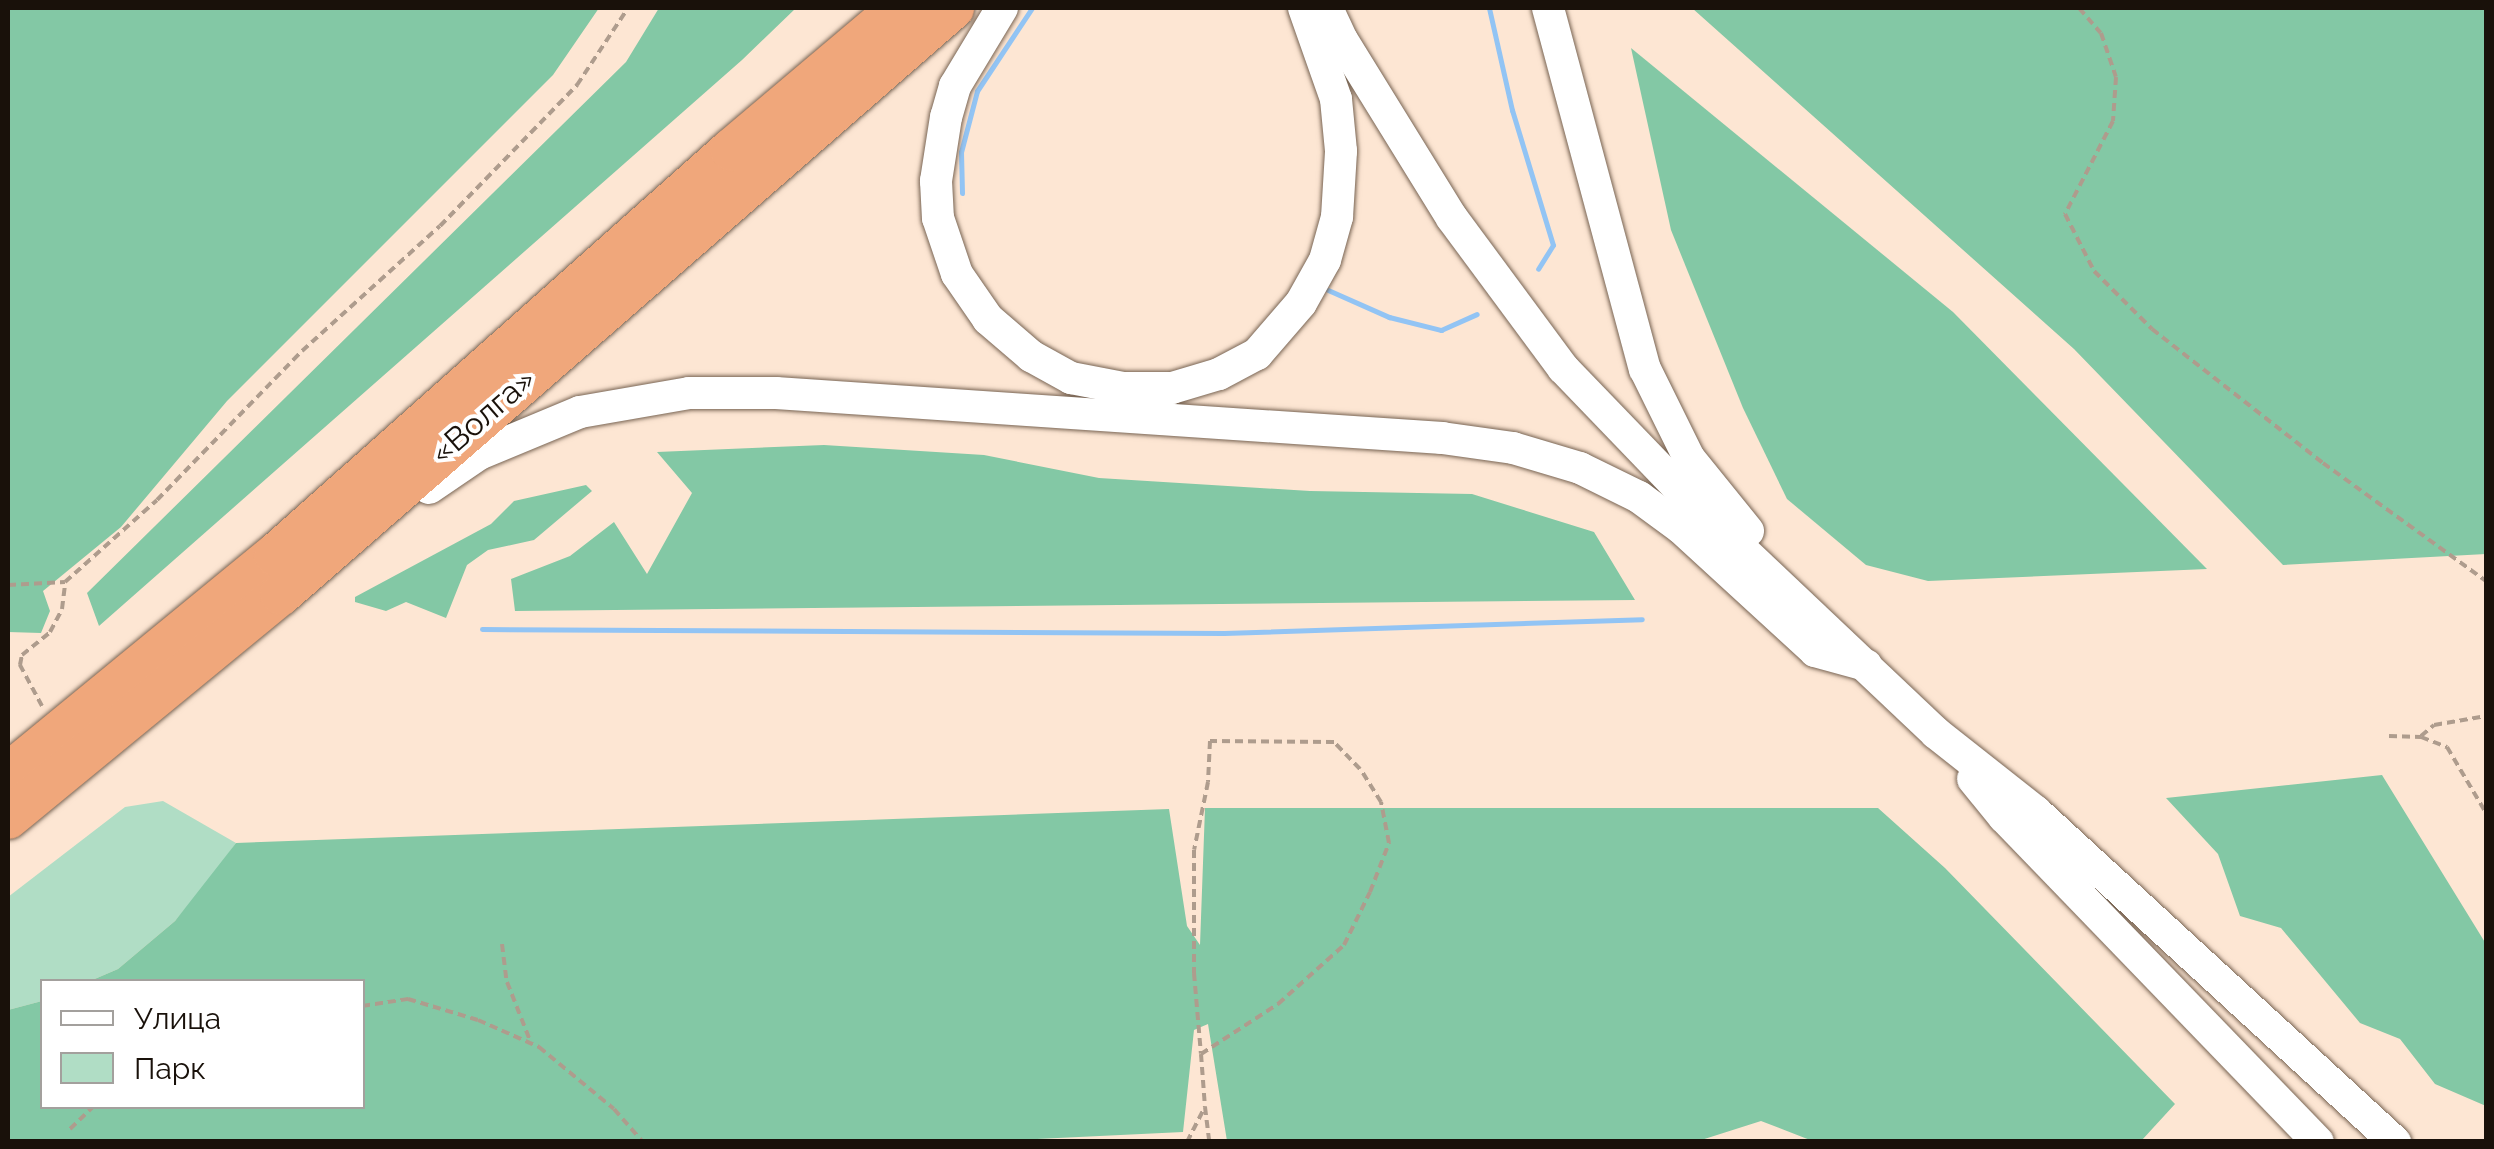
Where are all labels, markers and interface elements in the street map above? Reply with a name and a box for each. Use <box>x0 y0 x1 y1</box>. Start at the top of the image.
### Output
street label: «Волга» <box>423 360 543 472</box>
legend <box>40 979 365 1109</box>
text: Улица <box>134 1001 221 1036</box>
text: Парк <box>134 1051 206 1086</box>

